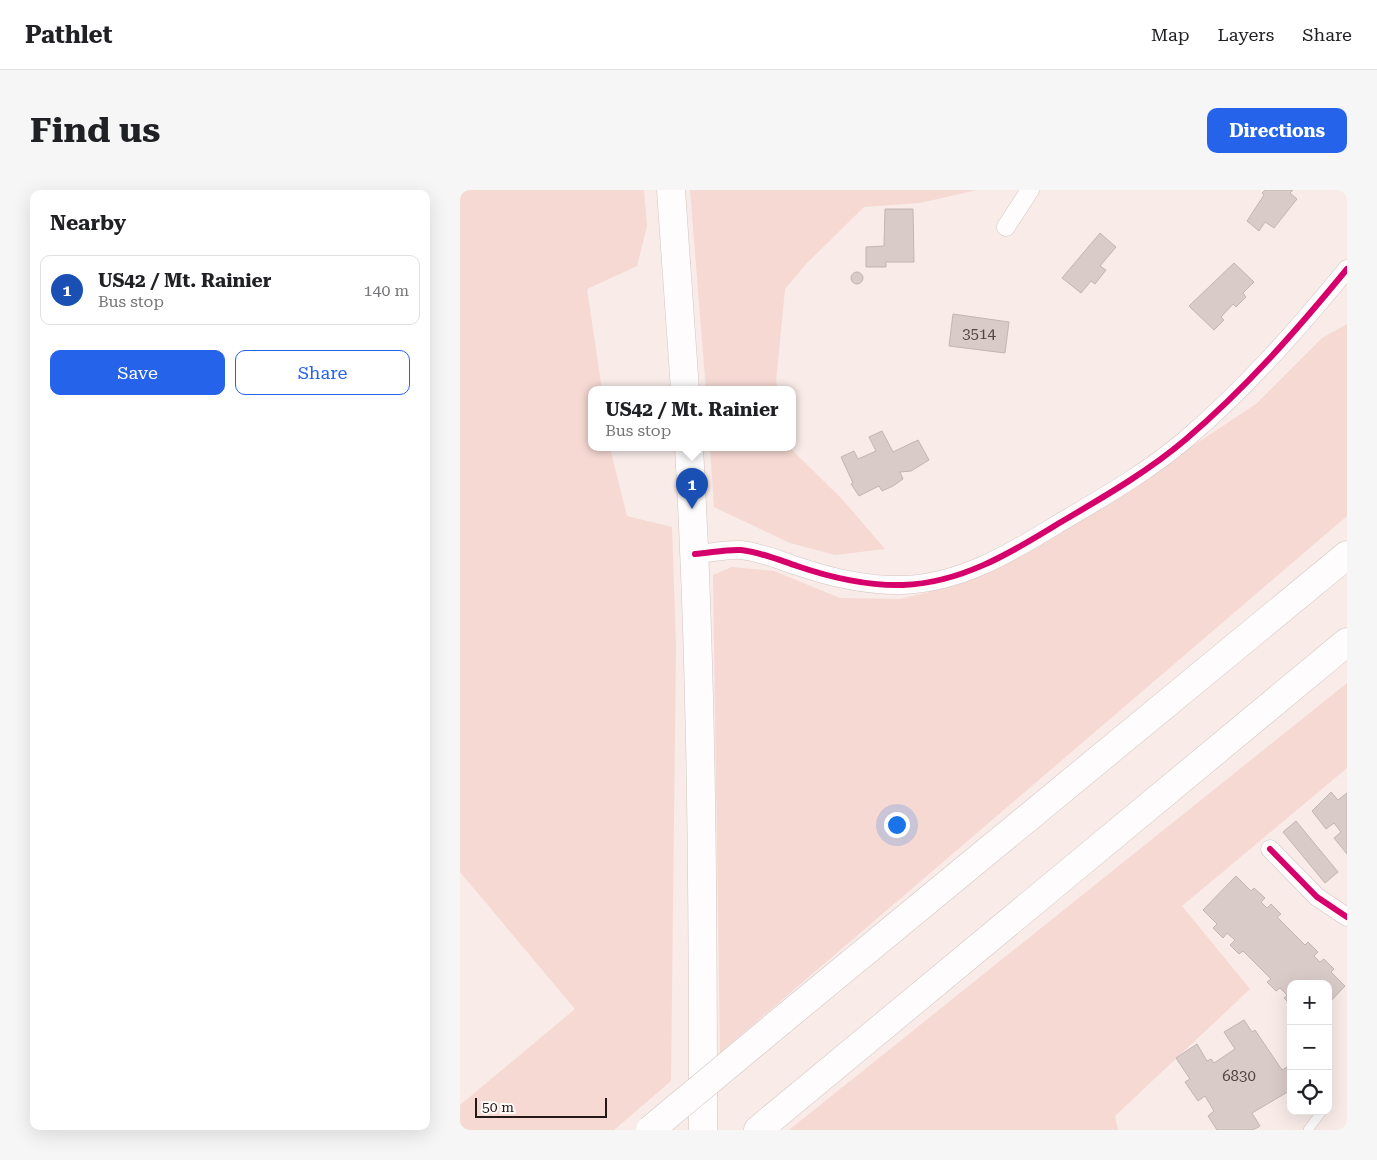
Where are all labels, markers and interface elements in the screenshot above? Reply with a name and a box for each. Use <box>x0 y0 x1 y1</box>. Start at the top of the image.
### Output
text: Pathlet <box>25 21 112 49</box>
text: Map <box>1151 24 1190 45</box>
text: Layers <box>1218 24 1274 45</box>
text: Share <box>1302 24 1352 45</box>
button: Directions <box>1207 108 1347 153</box>
text: Find us <box>30 110 160 151</box>
text: Nearby <box>50 211 126 235</box>
text: US42 / Mt. Rainier <box>98 269 271 292</box>
text: 1 <box>63 281 71 300</box>
text: 140 m <box>363 281 409 300</box>
text: Bus stop <box>98 292 164 311</box>
house number: 3514 <box>962 325 996 343</box>
button: Save <box>50 350 225 395</box>
button: Share <box>235 350 410 395</box>
popup <box>588 386 796 451</box>
text: US42 / Mt. Rainier <box>605 398 779 421</box>
text: Bus stop <box>605 421 671 440</box>
pin: 1 <box>676 468 708 509</box>
your location <box>884 812 910 838</box>
map controls <box>1287 980 1332 1115</box>
button: + <box>1287 980 1332 1025</box>
button: − <box>1287 1025 1332 1070</box>
house number: 6830 <box>1222 1067 1256 1085</box>
button: locate <box>1287 1070 1332 1115</box>
scale bar <box>475 1095 608 1118</box>
text: 50 m <box>482 1099 514 1115</box>

